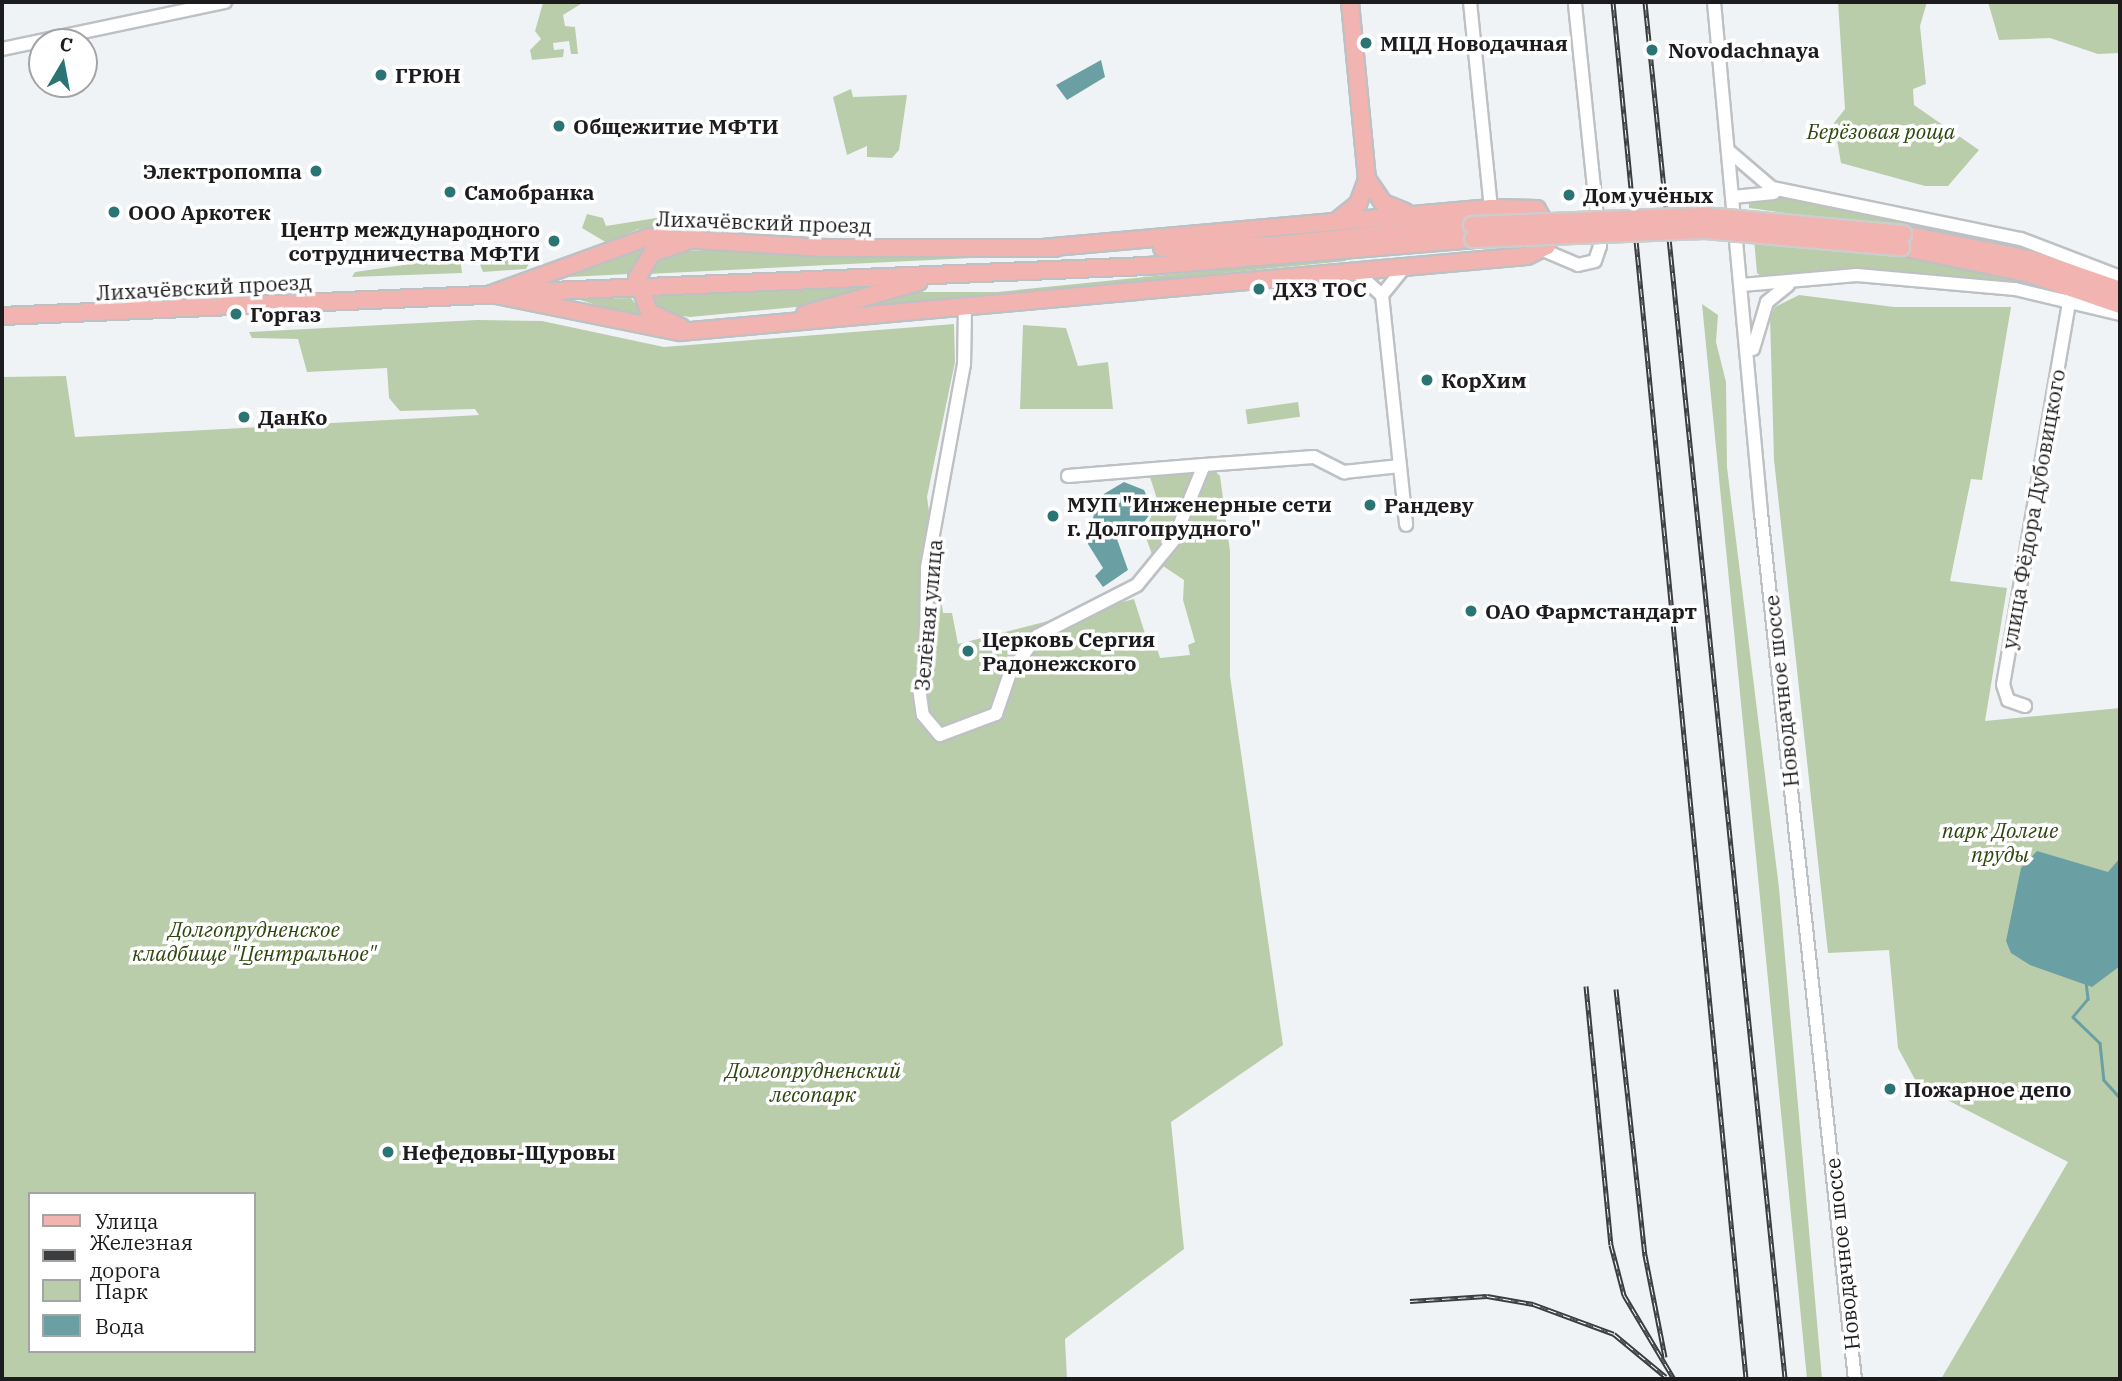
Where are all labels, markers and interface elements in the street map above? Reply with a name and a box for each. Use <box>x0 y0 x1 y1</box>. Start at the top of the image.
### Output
north arrow <box>28 28 98 98</box>
place label: МЦД Новодачная <box>1380 30 1568 56</box>
text: С <box>58 31 75 57</box>
marker: МЦД Новодачная <box>1358 35 1374 51</box>
place label: Novodachnaya <box>1668 37 1820 63</box>
marker: Novodachnaya <box>1642 40 1662 60</box>
place label: ГРЮН <box>395 62 461 88</box>
marker: ГРЮН <box>373 67 389 83</box>
place label: Общежитие МФТИ <box>573 113 779 139</box>
marker: Общежитие МФТИ <box>551 118 567 134</box>
park label: Берёзовая роща <box>1807 118 1955 144</box>
place label: Электропомпа <box>143 158 302 184</box>
marker: Электропомпа <box>308 163 324 179</box>
place label: Самобранка <box>464 179 594 205</box>
place label: Дом учёных <box>1583 182 1713 208</box>
marker: Самобранка <box>442 184 458 200</box>
marker: Дом учёных <box>1561 187 1577 203</box>
place label: ООО Аркотек <box>128 199 271 225</box>
marker: ООО Аркотек <box>106 204 122 220</box>
street label: Лихачёвский проезд <box>656 206 872 238</box>
place label: Центр международного сотрудничества МФТИ <box>280 216 540 266</box>
marker: Центр международного сотрудничества МФТИ <box>546 233 562 249</box>
street label: Лихачёвский проезд <box>96 269 312 305</box>
place label: ДХЗ ТОС <box>1273 276 1367 302</box>
marker: ДХЗ ТОС <box>1251 281 1267 297</box>
place label: Горгаз <box>250 301 321 327</box>
marker: Горгаз <box>228 306 244 322</box>
place label: КорХим <box>1441 367 1526 393</box>
street label: улица Фёдора Дубовицкого <box>1996 367 2070 651</box>
marker: КорХим <box>1419 372 1435 388</box>
place label: ДанКо <box>258 404 327 430</box>
marker: ДанКо <box>236 409 252 425</box>
place label: МУП "Инженерные сети г. Долгопрудного" <box>1067 491 1332 541</box>
place label: Рандеву <box>1384 492 1474 518</box>
marker: Рандеву <box>1362 497 1378 513</box>
marker: МУП "Инженерные сети г. Долгопрудного" <box>1045 508 1061 524</box>
street label: Зелёная улица <box>909 538 947 692</box>
street label: Новодачное шоссе <box>1758 594 1804 788</box>
place label: ОАО Фармстандарт <box>1485 598 1697 624</box>
marker: ОАО Фармстандарт <box>1463 603 1479 619</box>
place label: Церковь Сергия Радонежского <box>982 626 1155 676</box>
marker: Церковь Сергия Радонежского <box>960 643 976 659</box>
park label: парк Долгие пруды <box>1942 817 2058 867</box>
park label: Долгопрудненское кладбище "Центральное" <box>132 916 376 966</box>
park label: Долгопрудненский лесопарк <box>725 1057 901 1107</box>
place label: Пожарное депо <box>1904 1076 2071 1102</box>
marker: Пожарное депо <box>1882 1081 1898 1097</box>
place label: Нефедовы-Щуровы <box>402 1139 615 1165</box>
marker: Нефедовы-Щуровы <box>380 1144 396 1160</box>
street label: Новодачное шоссе <box>1819 1157 1865 1351</box>
legend <box>28 1192 256 1353</box>
text: Улица <box>95 1207 159 1235</box>
text: Железная дорога <box>90 1228 193 1284</box>
text: Парк <box>95 1277 148 1305</box>
text: Вода <box>95 1312 145 1340</box>

